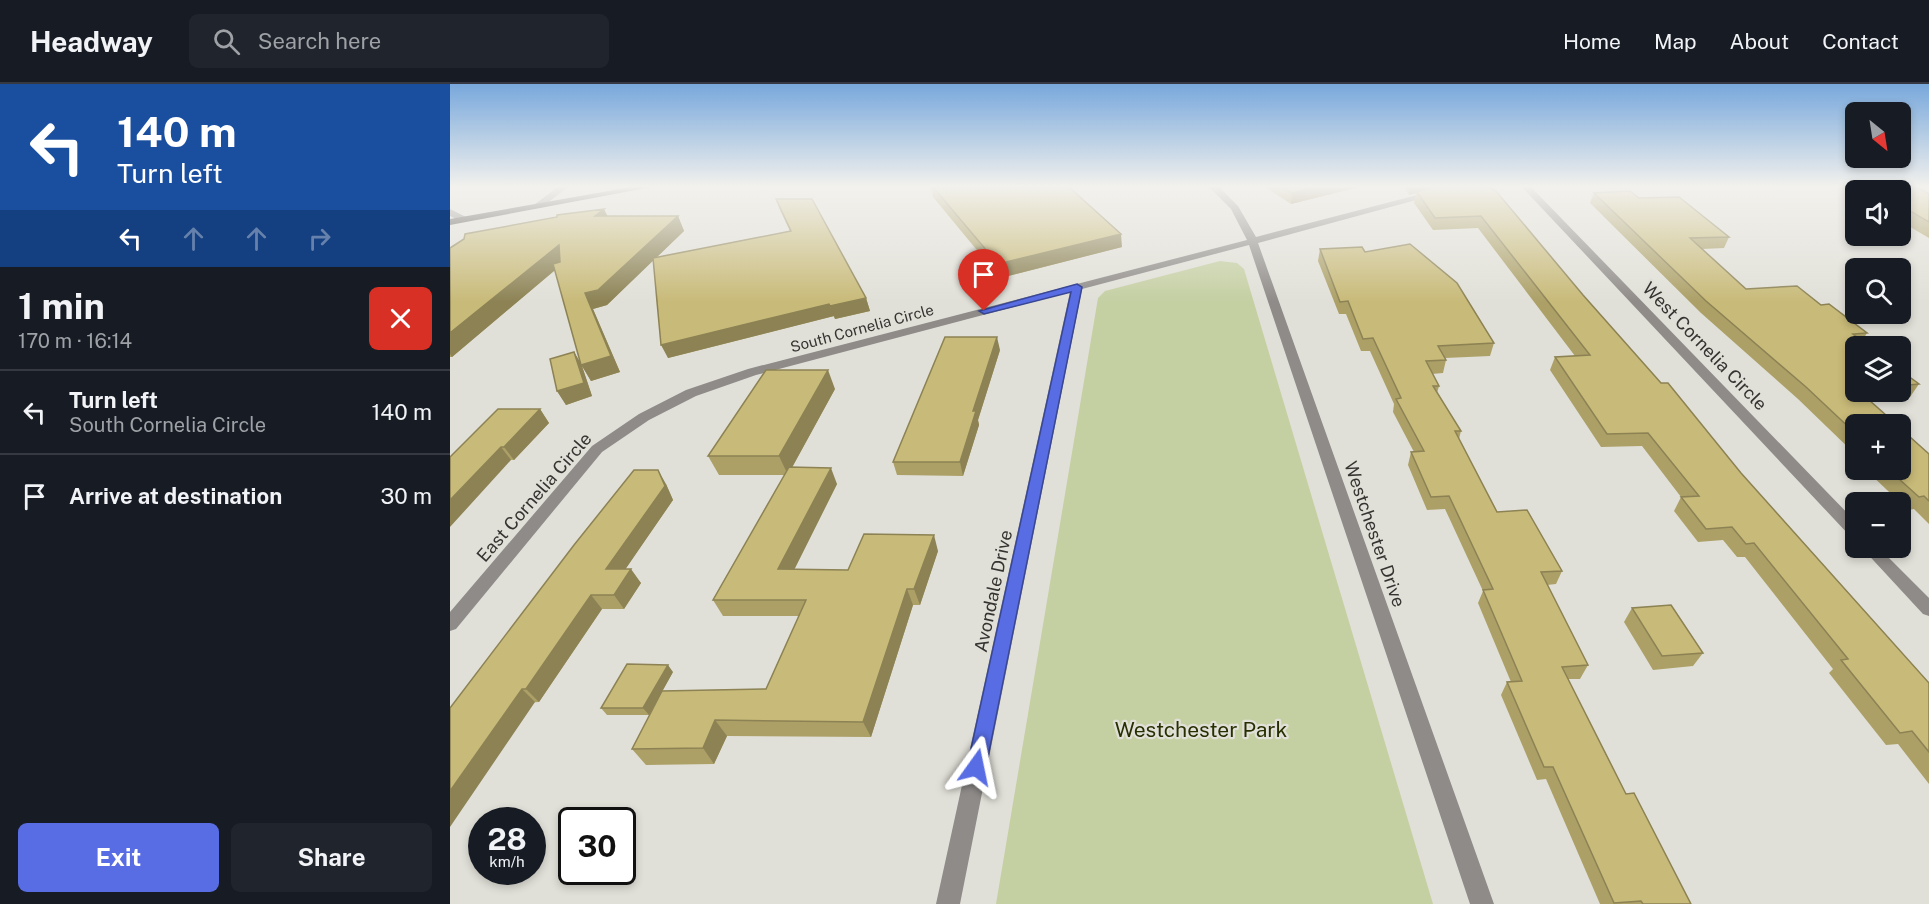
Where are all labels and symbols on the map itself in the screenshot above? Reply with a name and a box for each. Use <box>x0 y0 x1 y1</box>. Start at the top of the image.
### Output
north arrow <box>1845 102 1911 168</box>
pin <box>958 249 1009 311</box>
street label: West Cornelia Circle <box>1638 278 1772 414</box>
street label: South Cornelia Circle <box>788 301 936 355</box>
street label: East Cornelia Circle <box>472 428 596 566</box>
street label: Westchester Drive <box>1340 458 1410 610</box>
street label: Avondale Drive <box>970 528 1016 654</box>
park label: Westchester Park <box>1115 717 1288 742</box>
position arrow <box>944 735 1008 799</box>
speed limit sign: 30 <box>558 807 636 885</box>

